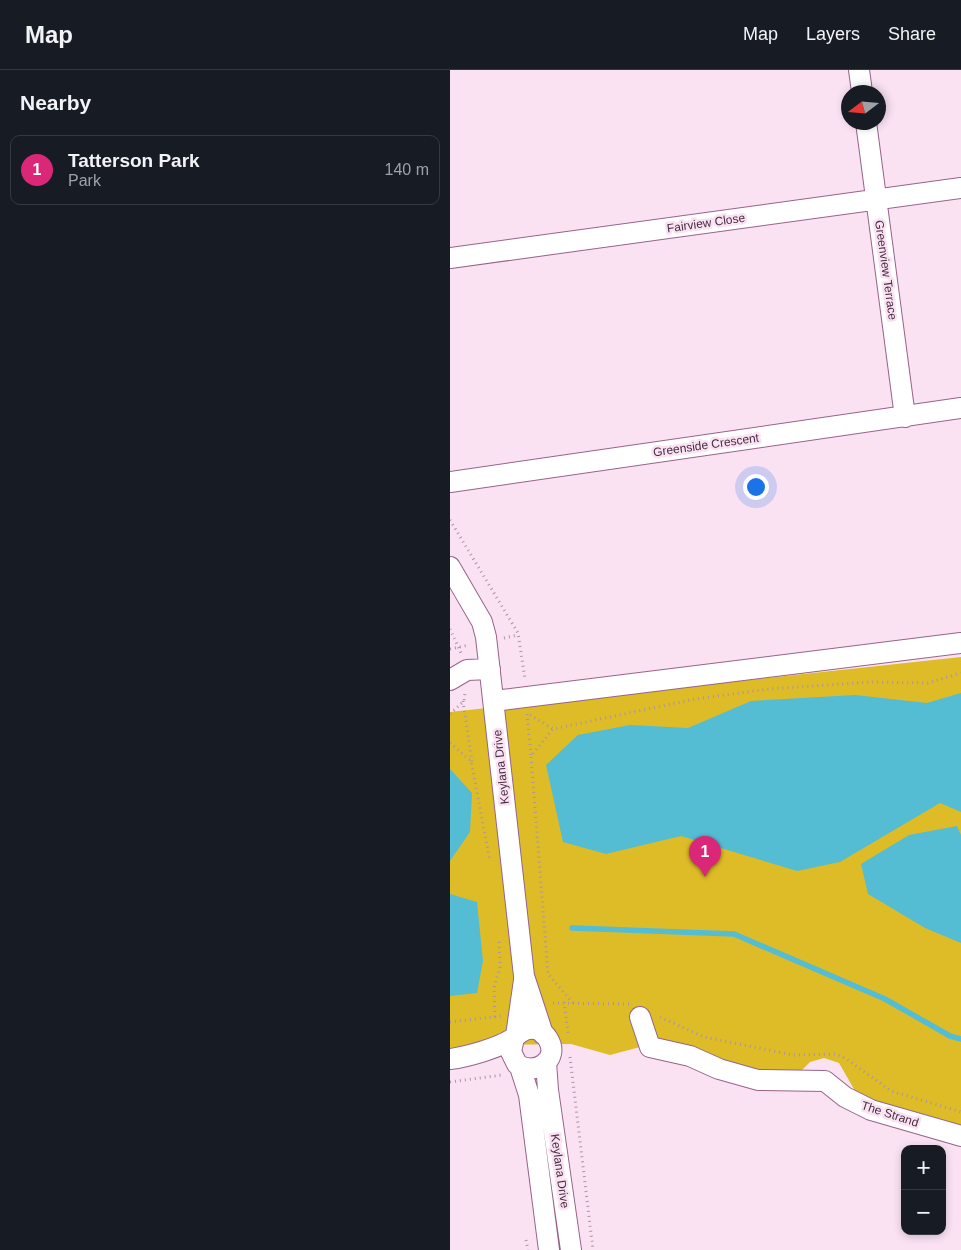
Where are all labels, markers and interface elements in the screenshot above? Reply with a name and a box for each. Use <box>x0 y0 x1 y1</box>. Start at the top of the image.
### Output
text: Map <box>25 21 73 48</box>
text: Map <box>743 24 778 44</box>
text: Layers <box>806 24 860 44</box>
text: Share <box>888 24 936 44</box>
north arrow <box>841 85 886 130</box>
text: Nearby <box>20 91 91 114</box>
text: Tatterson Park <box>68 150 200 171</box>
text: 1 <box>33 161 41 178</box>
text: 140 m <box>385 161 429 178</box>
text: Park <box>68 172 101 189</box>
street label: Fairview Close <box>666 211 746 235</box>
street label: Greenview Terrace <box>872 219 900 321</box>
street label: Greenside Crescent <box>652 431 760 459</box>
your location <box>743 474 769 500</box>
street label: Keylana Drive <box>490 729 512 805</box>
pin: 1 <box>689 836 721 877</box>
street label: The Strand <box>860 1098 920 1130</box>
street label: Keylana Drive <box>548 1133 572 1209</box>
map controls <box>901 1145 946 1235</box>
button: + <box>901 1145 946 1190</box>
button: − <box>901 1190 946 1235</box>

